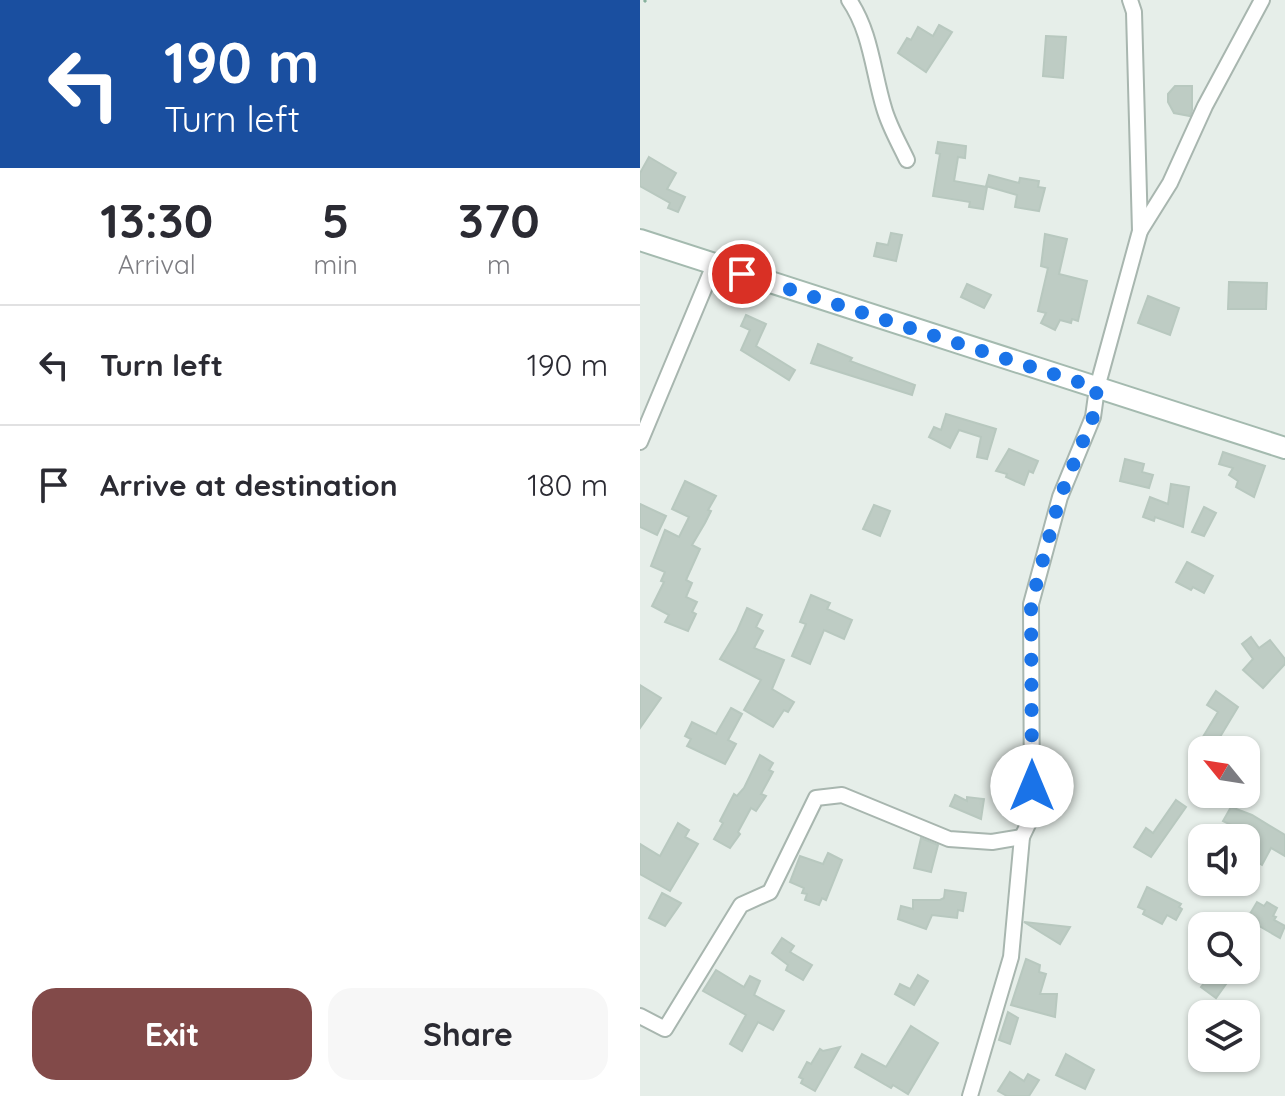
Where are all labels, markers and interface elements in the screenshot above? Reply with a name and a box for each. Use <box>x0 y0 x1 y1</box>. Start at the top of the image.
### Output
text: 190 m <box>164 27 319 97</box>
icon: left <box>32 32 136 136</box>
text: Turn left <box>164 96 300 141</box>
text: 13:30 <box>100 190 213 250</box>
text: 5 <box>322 190 349 250</box>
text: 370 <box>458 190 540 250</box>
pin <box>708 240 776 308</box>
text: Arrival <box>118 248 196 281</box>
text: min <box>313 248 358 281</box>
text: m <box>487 248 511 281</box>
icon: arrive <box>720 252 764 296</box>
icon: left <box>32 343 76 387</box>
text: Turn left <box>100 346 223 384</box>
text: 190 m <box>527 346 608 384</box>
icon: arrive <box>32 463 76 507</box>
text: Arrive at destination <box>100 466 398 504</box>
text: 180 m <box>527 466 608 504</box>
north arrow <box>1188 736 1260 808</box>
map controls <box>1188 736 1260 1072</box>
position arrow <box>990 744 1074 828</box>
button: sound <box>1188 824 1260 896</box>
button: search <box>1188 912 1260 984</box>
button: Exit <box>32 988 312 1080</box>
button: Share <box>328 988 608 1080</box>
button: layers <box>1188 1000 1260 1072</box>

